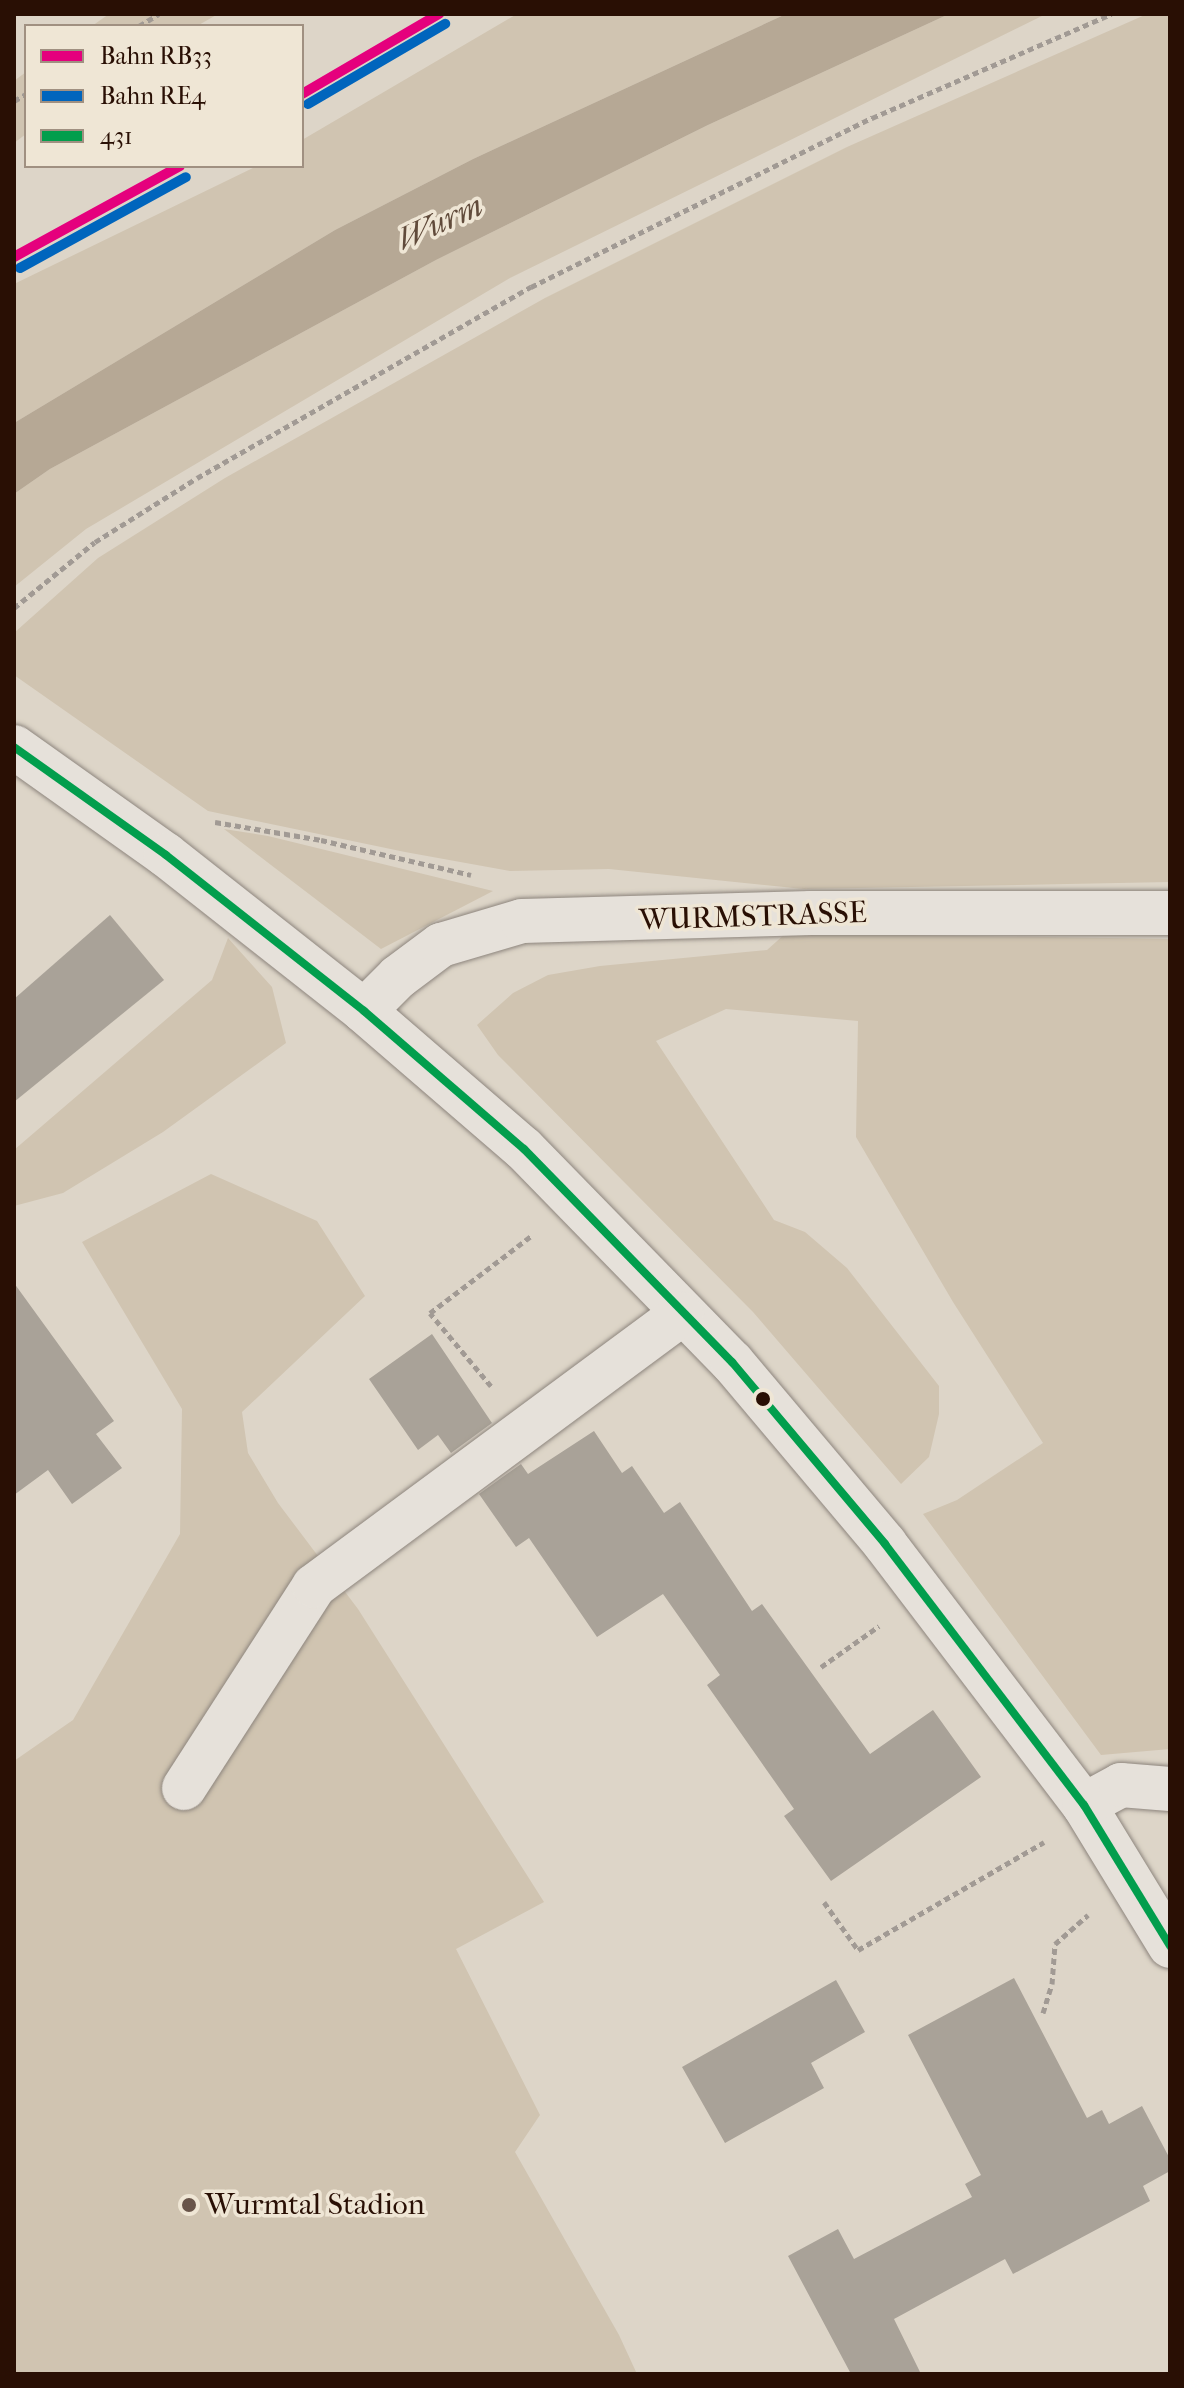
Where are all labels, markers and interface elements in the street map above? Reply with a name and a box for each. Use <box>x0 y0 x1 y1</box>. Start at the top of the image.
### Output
legend <box>24 24 304 168</box>
text: Bahn RB33 <box>100 42 212 70</box>
text: Bahn RE4 <box>100 82 205 110</box>
text: 431 <box>100 122 133 150</box>
water label: Wurm <box>391 187 489 259</box>
street label: WURMSTRASSE <box>638 895 868 939</box>
unlabelled marker <box>755 1391 771 1407</box>
place label: Wurmtal Stadion <box>205 2187 425 2223</box>
marker: Wurmtal Stadion <box>180 2196 198 2214</box>

